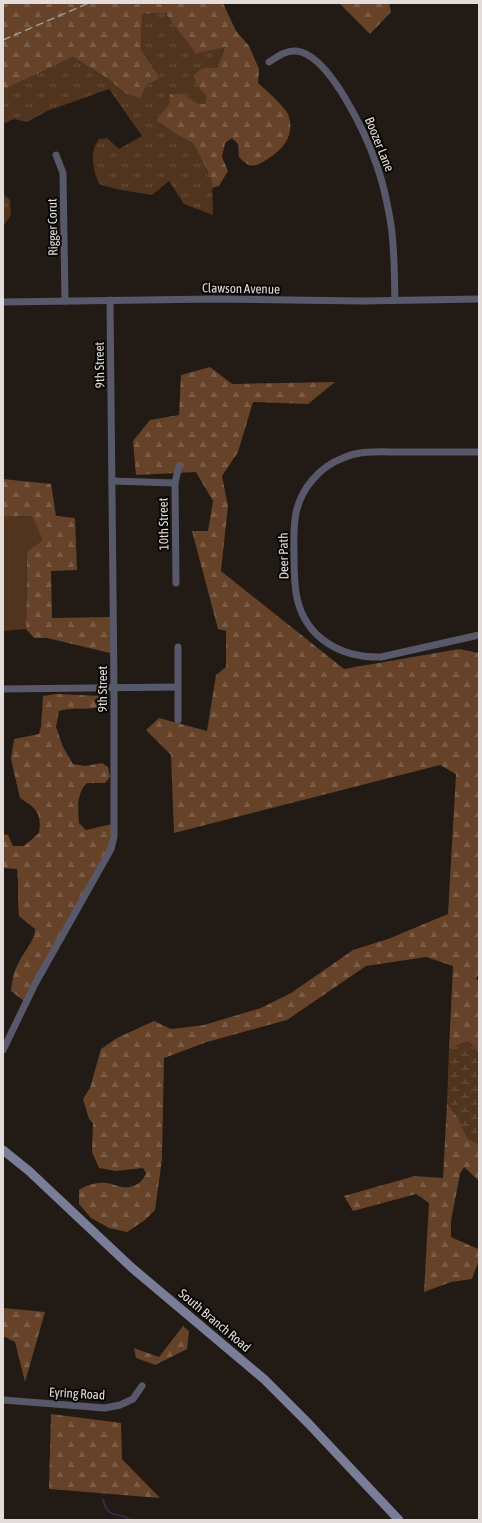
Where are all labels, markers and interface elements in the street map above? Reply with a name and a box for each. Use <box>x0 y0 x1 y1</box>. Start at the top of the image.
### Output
street label: Boozer Lane <box>362 115 397 174</box>
street label: Rigger Corut <box>44 198 61 256</box>
street label: Clawson Avenue <box>202 280 280 297</box>
street label: 9th Street <box>92 341 107 388</box>
street label: 10th Street <box>156 497 171 550</box>
street label: Deer Path <box>276 532 291 580</box>
street label: 9th Street <box>95 666 110 712</box>
street label: South Branch Road <box>176 1286 254 1355</box>
street label: Eyring Road <box>49 1385 105 1402</box>

